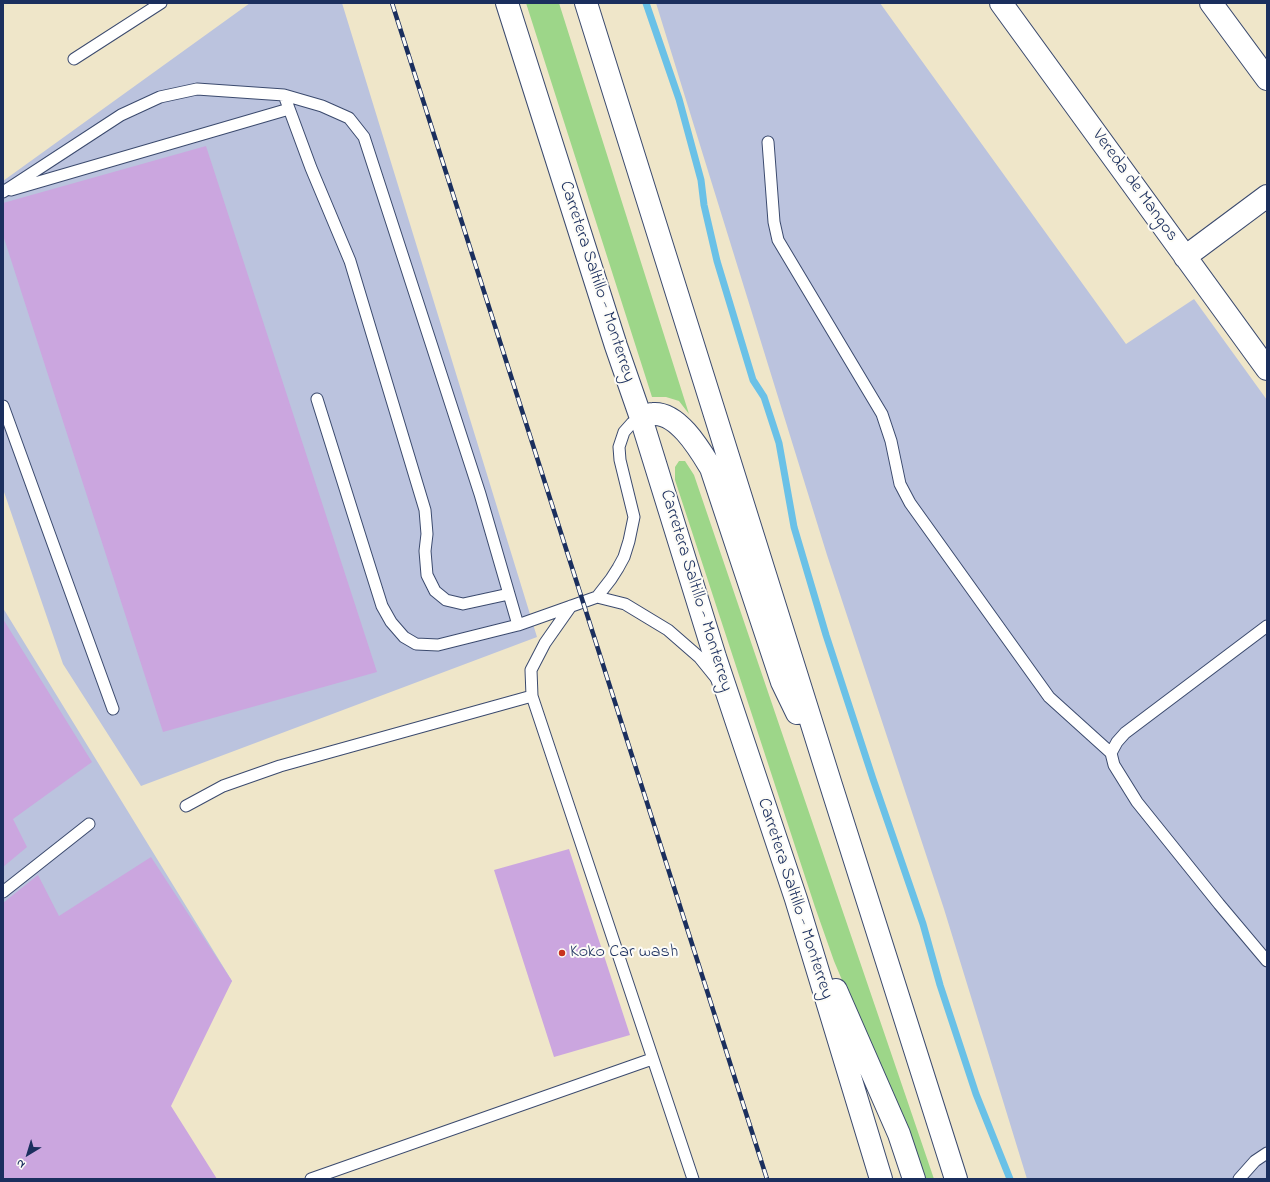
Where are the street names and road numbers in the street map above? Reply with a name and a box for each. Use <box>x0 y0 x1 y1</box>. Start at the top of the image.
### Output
street label: Vereda de Mangos <box>1086 126 1182 246</box>
street label: Carretera Saltillo - Monterrey <box>553 179 639 385</box>
street label: Carretera Saltillo - Monterrey <box>654 487 736 695</box>
street label: Carretera Saltillo - Monterrey <box>751 796 837 1002</box>

